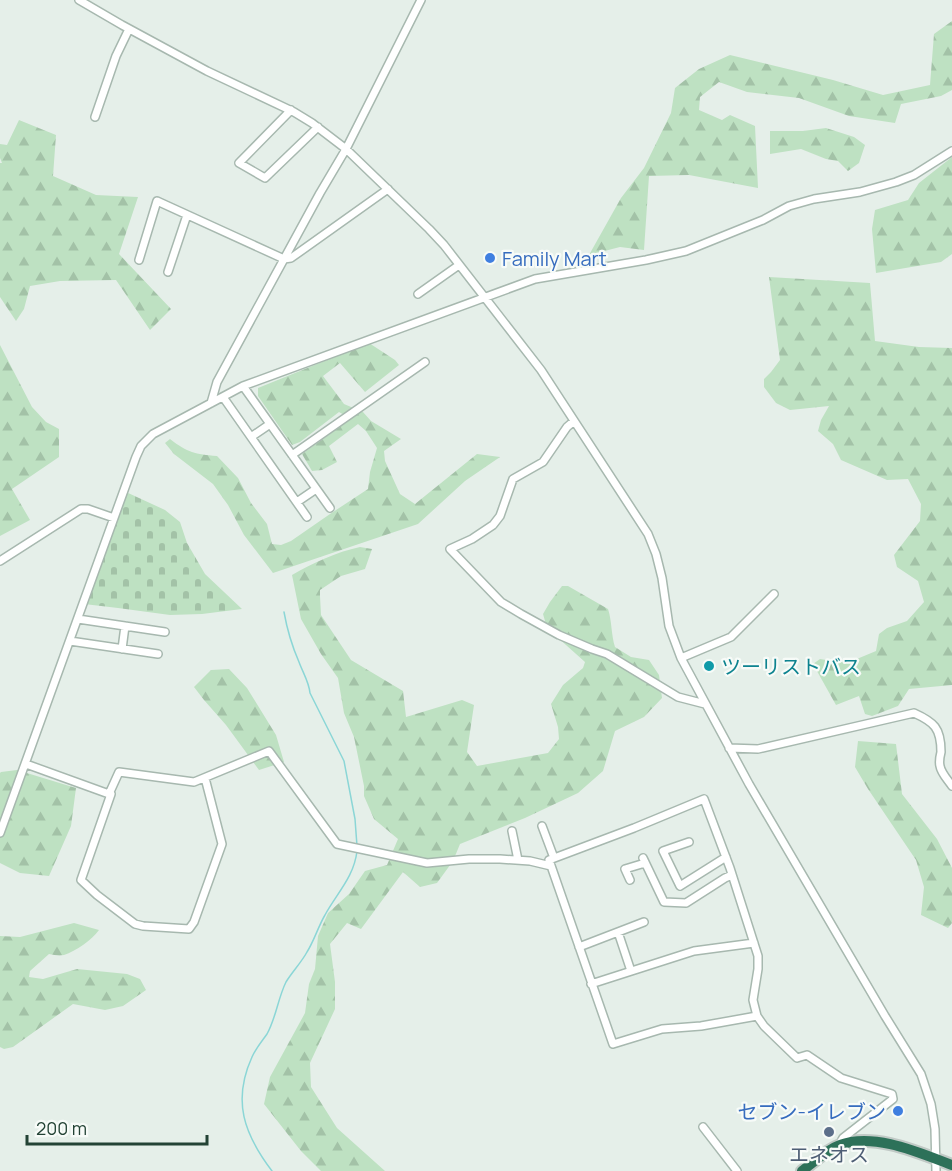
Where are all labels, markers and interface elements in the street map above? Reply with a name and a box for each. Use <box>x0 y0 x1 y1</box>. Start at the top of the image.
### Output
place label: Family Mart <box>502 245 607 272</box>
marker: Family Mart <box>483 251 497 265</box>
place label: ツーリストバス <box>721 653 861 680</box>
marker: ツーリストバス <box>702 659 716 673</box>
place label: セブン-イレブン <box>738 1098 886 1125</box>
marker: セブン-イレブン <box>891 1104 905 1118</box>
scale bar <box>27 1108 207 1146</box>
text: 200 m <box>36 1116 87 1140</box>
marker: エネオス <box>822 1125 836 1139</box>
place label: エネオス <box>789 1141 869 1168</box>

